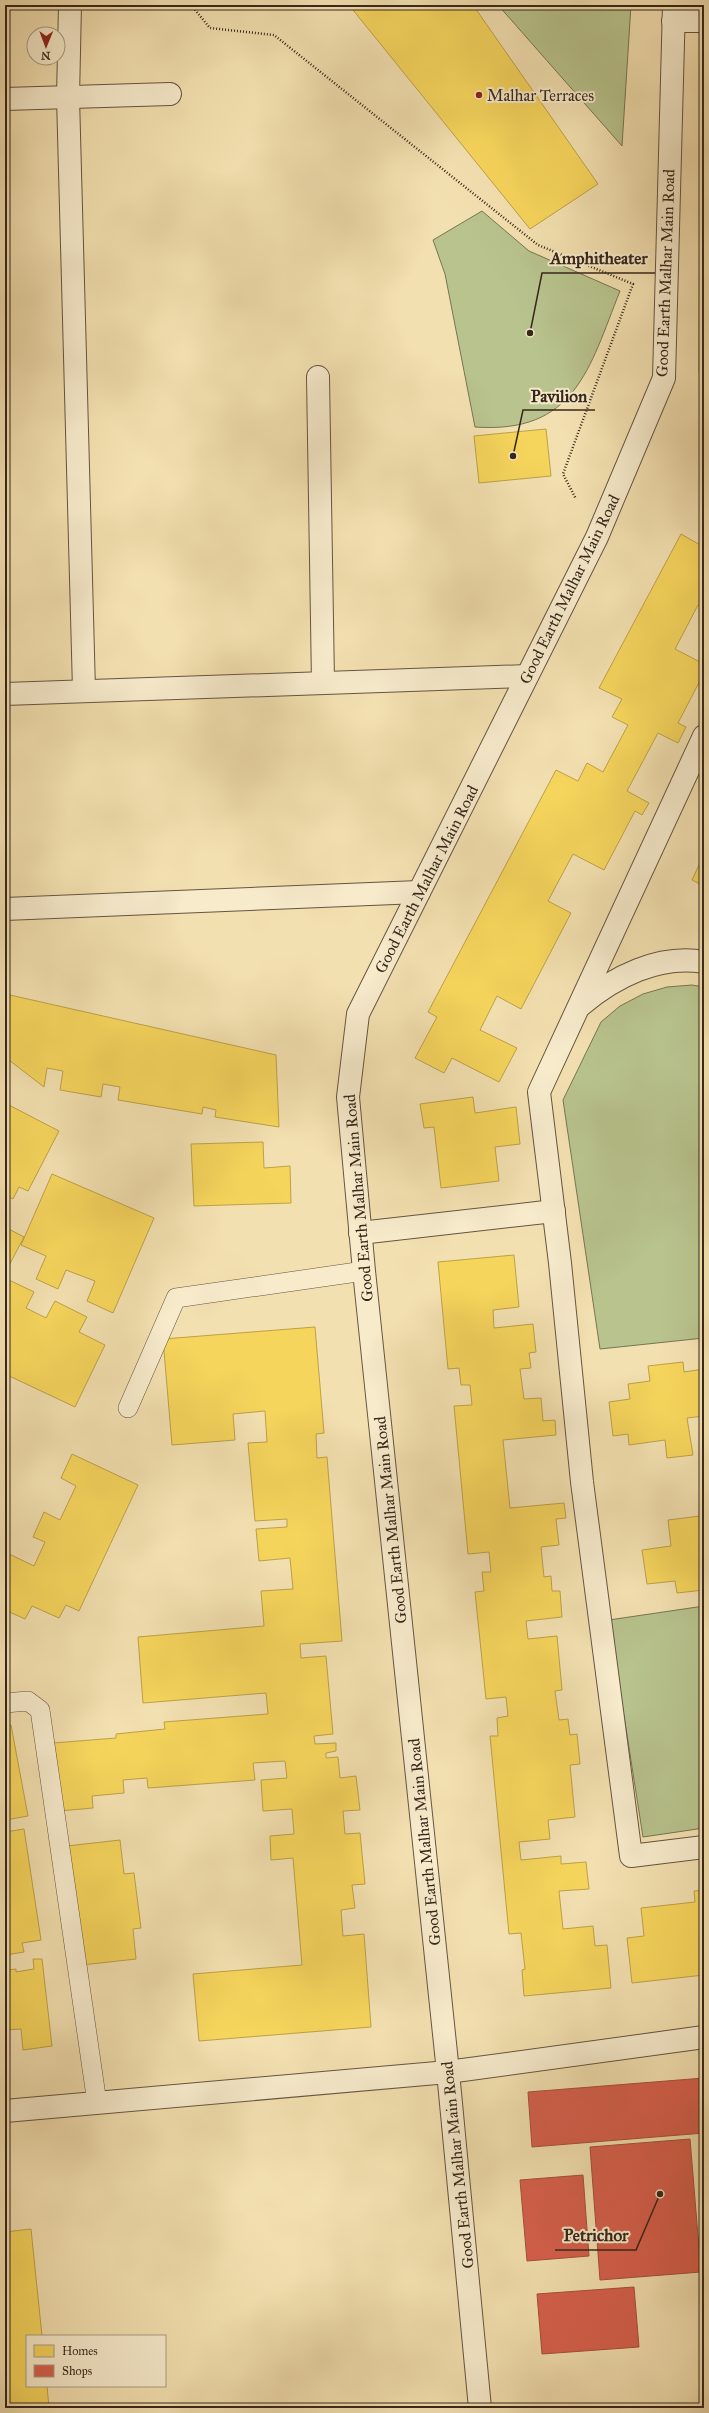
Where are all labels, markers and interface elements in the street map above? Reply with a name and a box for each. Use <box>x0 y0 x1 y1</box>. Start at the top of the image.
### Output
north arrow <box>26 26 66 66</box>
text: N <box>40 49 51 62</box>
place label: Malhar Terraces <box>487 86 594 105</box>
marker: Malhar Terraces <box>474 90 484 100</box>
street label: Good Earth Malhar Main Road <box>652 169 679 377</box>
callout: Amphitheater <box>542 244 655 273</box>
text: Amphitheater <box>549 248 648 269</box>
callout: Pavilion <box>523 381 595 410</box>
text: Pavilion <box>531 386 588 407</box>
street label: Good Earth Malhar Main Road <box>515 491 624 687</box>
street label: Good Earth Malhar Main Road <box>371 782 482 976</box>
street label: Good Earth Malhar Main Road <box>340 1093 377 1303</box>
street label: Good Earth Malhar Main Road <box>370 1415 411 1625</box>
street label: Good Earth Malhar Main Road <box>404 1737 445 1947</box>
street label: Good Earth Malhar Main Road <box>437 2060 478 2270</box>
callout: Petrichor <box>555 2221 636 2250</box>
text: Petrichor <box>564 2225 629 2246</box>
legend <box>26 2335 166 2387</box>
text: Homes <box>62 2344 98 2358</box>
text: Shops <box>62 2364 92 2378</box>

